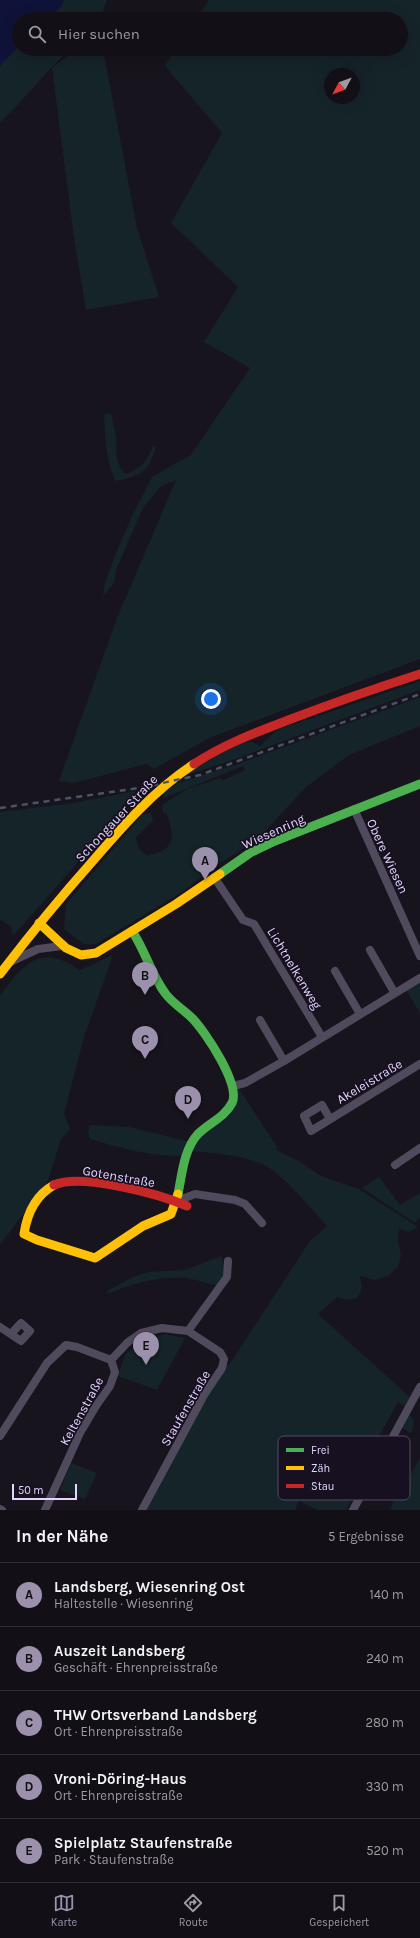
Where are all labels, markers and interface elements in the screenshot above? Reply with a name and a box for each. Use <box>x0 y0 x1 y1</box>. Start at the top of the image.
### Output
search box <box>12 12 408 56</box>
icon: search <box>26 23 48 45</box>
text: Hier suchen <box>58 25 140 43</box>
north arrow <box>324 68 360 104</box>
your location <box>201 689 221 709</box>
street label: Schongauer Straße <box>72 772 161 865</box>
street label: Wiesenring <box>239 811 308 852</box>
street label: Obere Wiesen <box>364 816 411 896</box>
pin: A <box>192 847 218 880</box>
street label: Lichtnelkenweg <box>264 925 325 1012</box>
pin: B <box>132 962 158 995</box>
pin: C <box>132 1026 158 1059</box>
street label: Akeleistraße <box>334 1056 405 1107</box>
pin: D <box>175 1086 201 1119</box>
street label: Gotenstraße <box>82 1163 157 1190</box>
pin: E <box>133 1332 159 1365</box>
street label: Staufenstraße <box>158 1367 213 1449</box>
street label: Keltenstraße <box>56 1374 107 1448</box>
legend <box>278 1436 410 1500</box>
text: Frei <box>311 1444 330 1457</box>
text: Zäh <box>311 1462 330 1475</box>
text: Stau <box>311 1480 335 1493</box>
scale bar <box>12 1482 77 1501</box>
text: 50 m <box>18 1484 44 1497</box>
text: In der Nähe <box>16 1526 108 1546</box>
text: 5 Ergebnisse <box>328 1529 404 1544</box>
text: Landsberg, Wiesenring Ost <box>54 1578 245 1596</box>
text: A <box>25 1587 33 1602</box>
text: 140 m <box>369 1587 404 1602</box>
text: Haltestelle · Wiesenring <box>54 1596 193 1611</box>
text: Auszeit Landsberg <box>54 1642 185 1660</box>
text: B <box>25 1651 33 1666</box>
text: 240 m <box>366 1651 404 1666</box>
text: Geschäft · Ehrenpreisstraße <box>54 1660 218 1675</box>
text: THW Ortsverband Landsberg <box>54 1706 257 1724</box>
text: C <box>25 1715 33 1730</box>
text: 280 m <box>366 1715 404 1730</box>
text: Ort · Ehrenpreisstraße <box>54 1724 183 1739</box>
text: Vroni-Döring-Haus <box>54 1770 187 1788</box>
text: D <box>25 1779 33 1794</box>
text: 330 m <box>366 1779 404 1794</box>
text: Ort · Ehrenpreisstraße <box>54 1788 183 1803</box>
text: Spielplatz Staufenstraße <box>54 1834 232 1852</box>
text: E <box>25 1843 33 1858</box>
text: 520 m <box>366 1843 404 1858</box>
text: Park · Staufenstraße <box>54 1852 174 1867</box>
tab: Karte <box>51 1892 77 1929</box>
tab: Route <box>179 1892 208 1929</box>
tab: Gespeichert <box>309 1892 369 1929</box>

